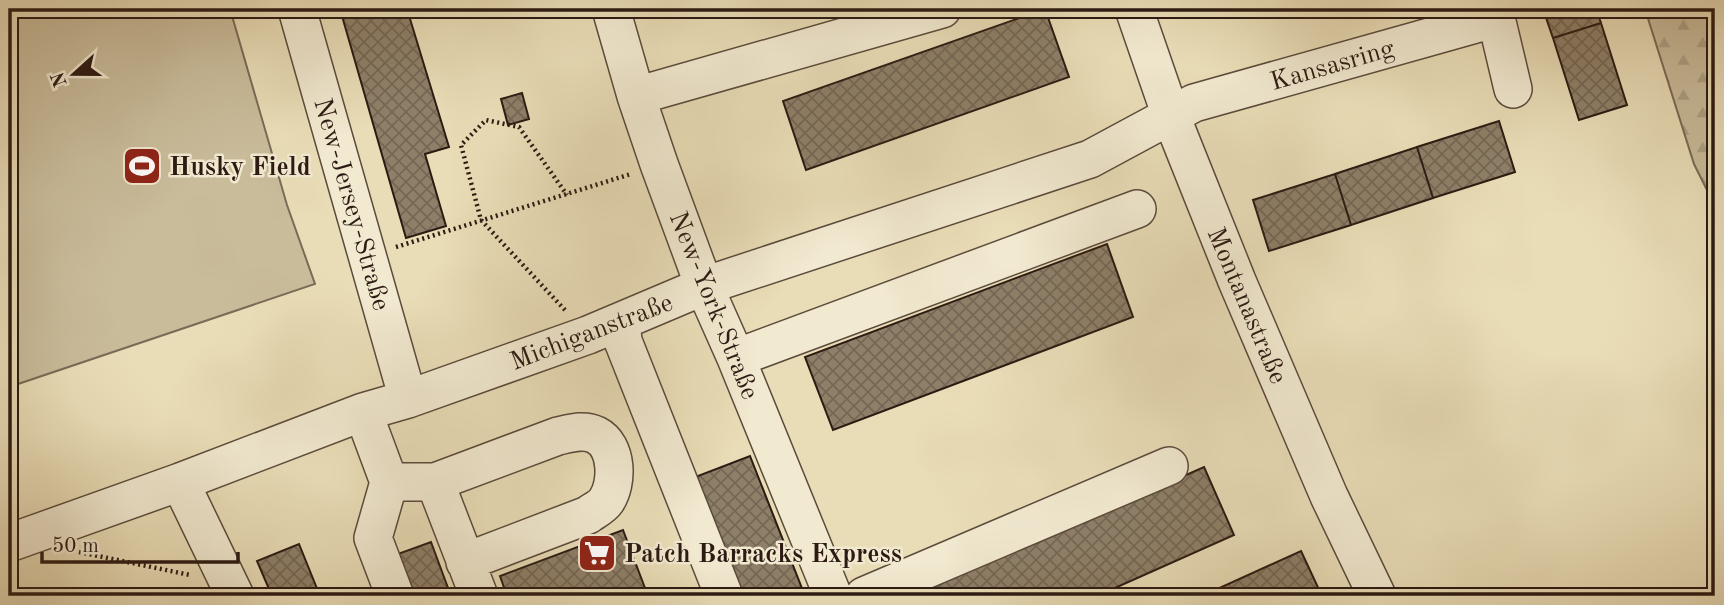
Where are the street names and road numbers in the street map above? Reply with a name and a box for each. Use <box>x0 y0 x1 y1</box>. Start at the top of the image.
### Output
street label: Kansasring <box>1268 36 1398 96</box>
street label: New-Jersey-Straße <box>308 95 394 314</box>
street label: New-York-Straße <box>664 208 763 403</box>
street label: Montanastraße <box>1202 224 1291 388</box>
street label: Michiganstraße <box>507 290 677 376</box>

